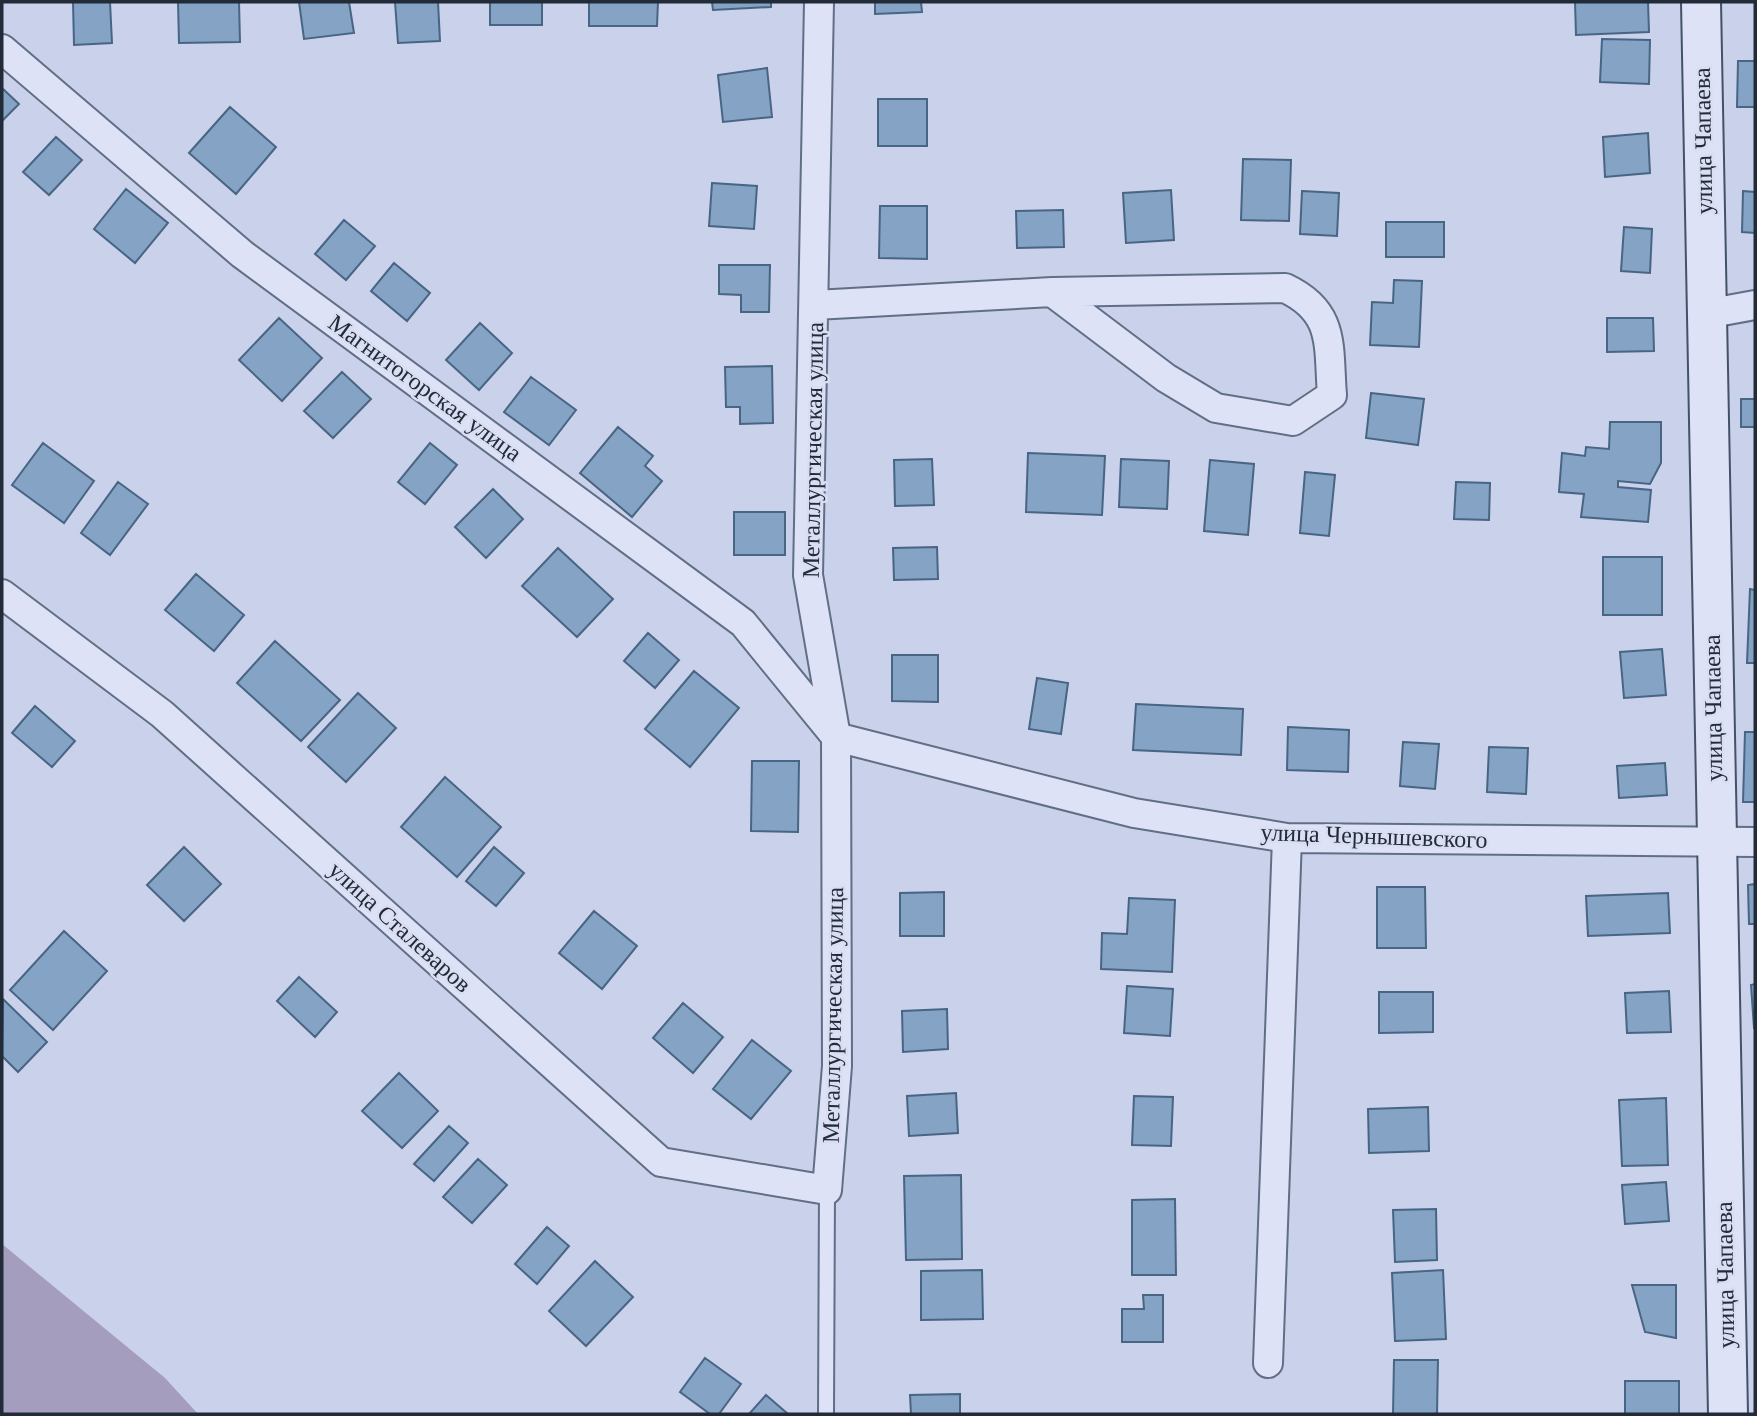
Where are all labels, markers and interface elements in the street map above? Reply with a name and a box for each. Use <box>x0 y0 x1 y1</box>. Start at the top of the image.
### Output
street label: улица Чапаева <box>1689 67 1717 215</box>
street label: Магнитогорская улица <box>324 309 527 467</box>
street label: Металлургическая улица <box>798 321 828 578</box>
street label: улица Чапаева <box>1699 634 1727 782</box>
street label: улица Чернышевского <box>1260 819 1488 853</box>
street label: улица Сталеваров <box>324 856 476 998</box>
street label: Металлургическая улица <box>818 886 848 1143</box>
street label: улица Чапаева <box>1711 1201 1739 1349</box>

